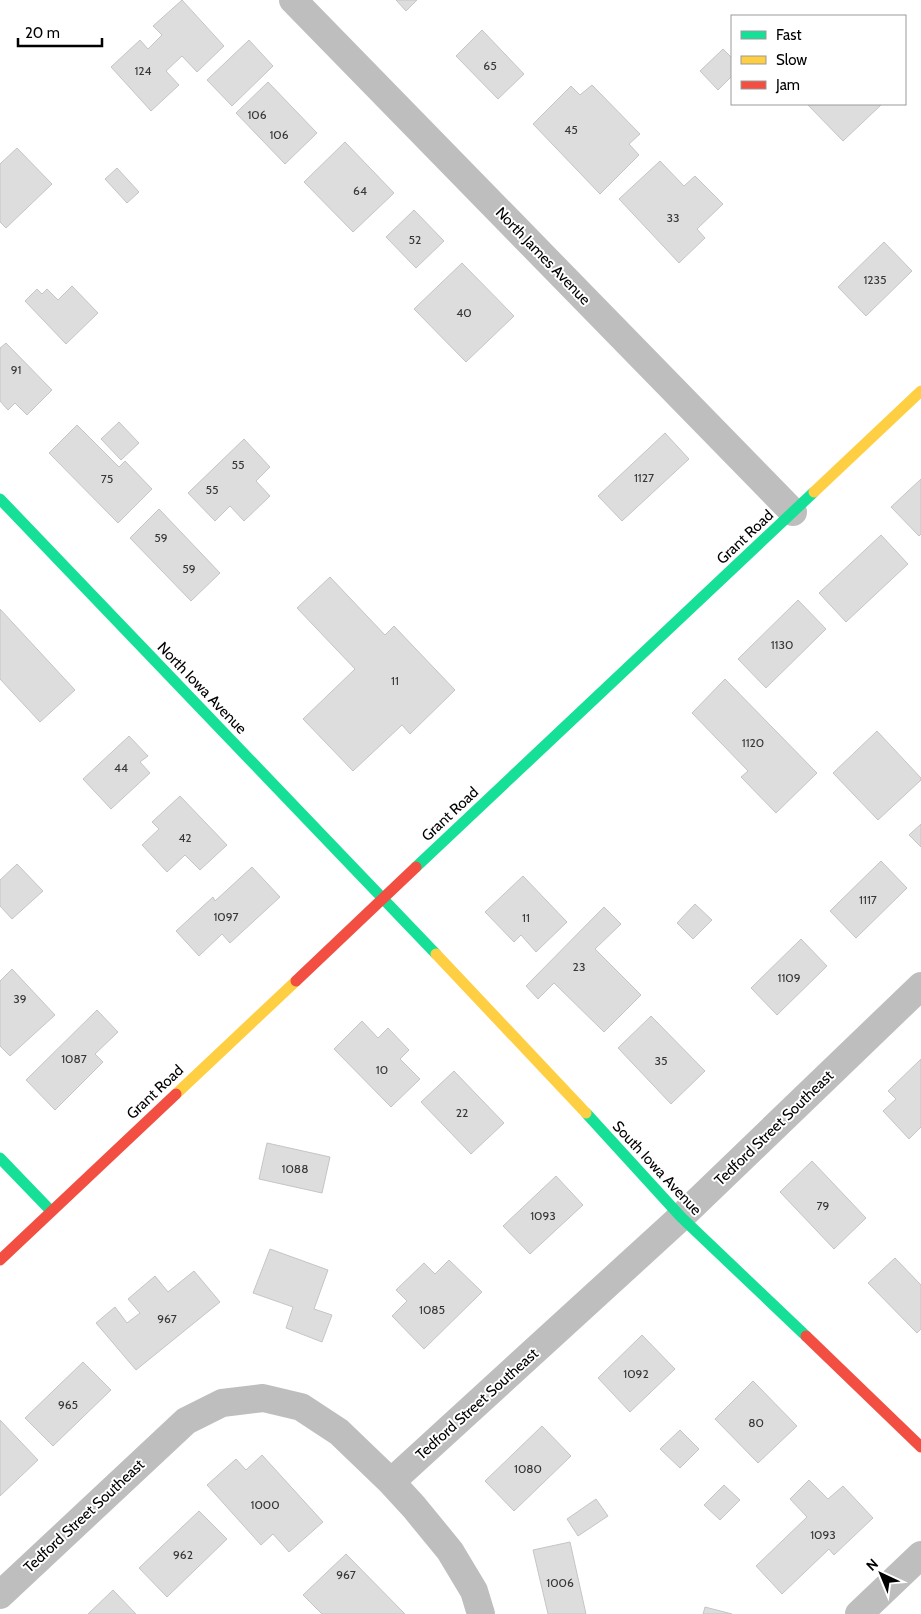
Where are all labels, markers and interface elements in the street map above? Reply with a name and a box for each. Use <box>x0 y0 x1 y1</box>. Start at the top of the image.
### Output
scale bar <box>18 15 101 47</box>
legend <box>731 15 906 105</box>
text: 20 m <box>25 24 60 42</box>
text: Fast <box>776 26 801 44</box>
text: Slow <box>776 51 807 69</box>
house number: 65 <box>483 58 497 73</box>
house number: 124 <box>134 63 152 78</box>
text: Jam <box>775 76 800 94</box>
house number: 106 <box>247 107 267 122</box>
house number: 45 <box>564 122 578 137</box>
house number: 106 <box>269 127 289 142</box>
house number: 64 <box>353 183 367 198</box>
street label: North James Avenue <box>492 203 594 309</box>
house number: 33 <box>667 210 679 225</box>
house number: 52 <box>409 232 421 247</box>
house number: 1235 <box>863 272 887 287</box>
house number: 40 <box>456 305 472 320</box>
house number: 91 <box>11 362 21 377</box>
house number: 55 <box>232 457 244 472</box>
house number: 1127 <box>634 470 654 485</box>
house number: 75 <box>101 471 113 486</box>
house number: 55 <box>206 482 218 497</box>
street label: Grant Road <box>713 506 777 568</box>
house number: 59 <box>154 530 168 545</box>
house number: 59 <box>182 561 196 576</box>
house number: 1130 <box>771 637 793 652</box>
street label: North Iowa Avenue <box>154 638 251 738</box>
house number: 11 <box>391 673 399 688</box>
house number: 1120 <box>742 735 764 750</box>
house number: 44 <box>114 760 128 775</box>
street label: Grant Road <box>418 783 482 845</box>
house number: 42 <box>178 830 192 845</box>
house number: 1117 <box>859 892 877 907</box>
house number: 1097 <box>213 909 239 924</box>
house number: 11 <box>522 910 530 925</box>
house number: 23 <box>573 959 585 974</box>
house number: 1109 <box>777 970 801 985</box>
house number: 39 <box>13 991 27 1006</box>
house number: 1087 <box>61 1051 87 1066</box>
house number: 35 <box>655 1053 667 1068</box>
street label: Grant Road <box>123 1061 187 1123</box>
house number: 10 <box>376 1062 388 1077</box>
street label: Tedford Street Southeast <box>711 1067 837 1189</box>
house number: 22 <box>456 1105 468 1120</box>
street label: South Iowa Avenue <box>609 1117 705 1219</box>
house number: 1088 <box>282 1161 308 1176</box>
house number: 79 <box>817 1198 830 1213</box>
house number: 1093 <box>530 1208 556 1223</box>
house number: 1085 <box>419 1302 445 1317</box>
house number: 967 <box>157 1311 177 1326</box>
street label: Tedford Street Southeast <box>412 1344 542 1464</box>
house number: 1092 <box>623 1366 649 1381</box>
house number: 965 <box>58 1397 78 1412</box>
house number: 80 <box>748 1415 764 1430</box>
street label: Tedford Street Southeast <box>20 1455 148 1577</box>
house number: 1080 <box>514 1461 542 1476</box>
house number: 1000 <box>250 1497 280 1512</box>
house number: 1093 <box>810 1527 836 1542</box>
house number: 962 <box>173 1547 193 1562</box>
north arrow <box>856 1549 906 1599</box>
text: N <box>862 1555 882 1575</box>
house number: 967 <box>336 1567 356 1582</box>
house number: 1006 <box>546 1575 574 1590</box>

